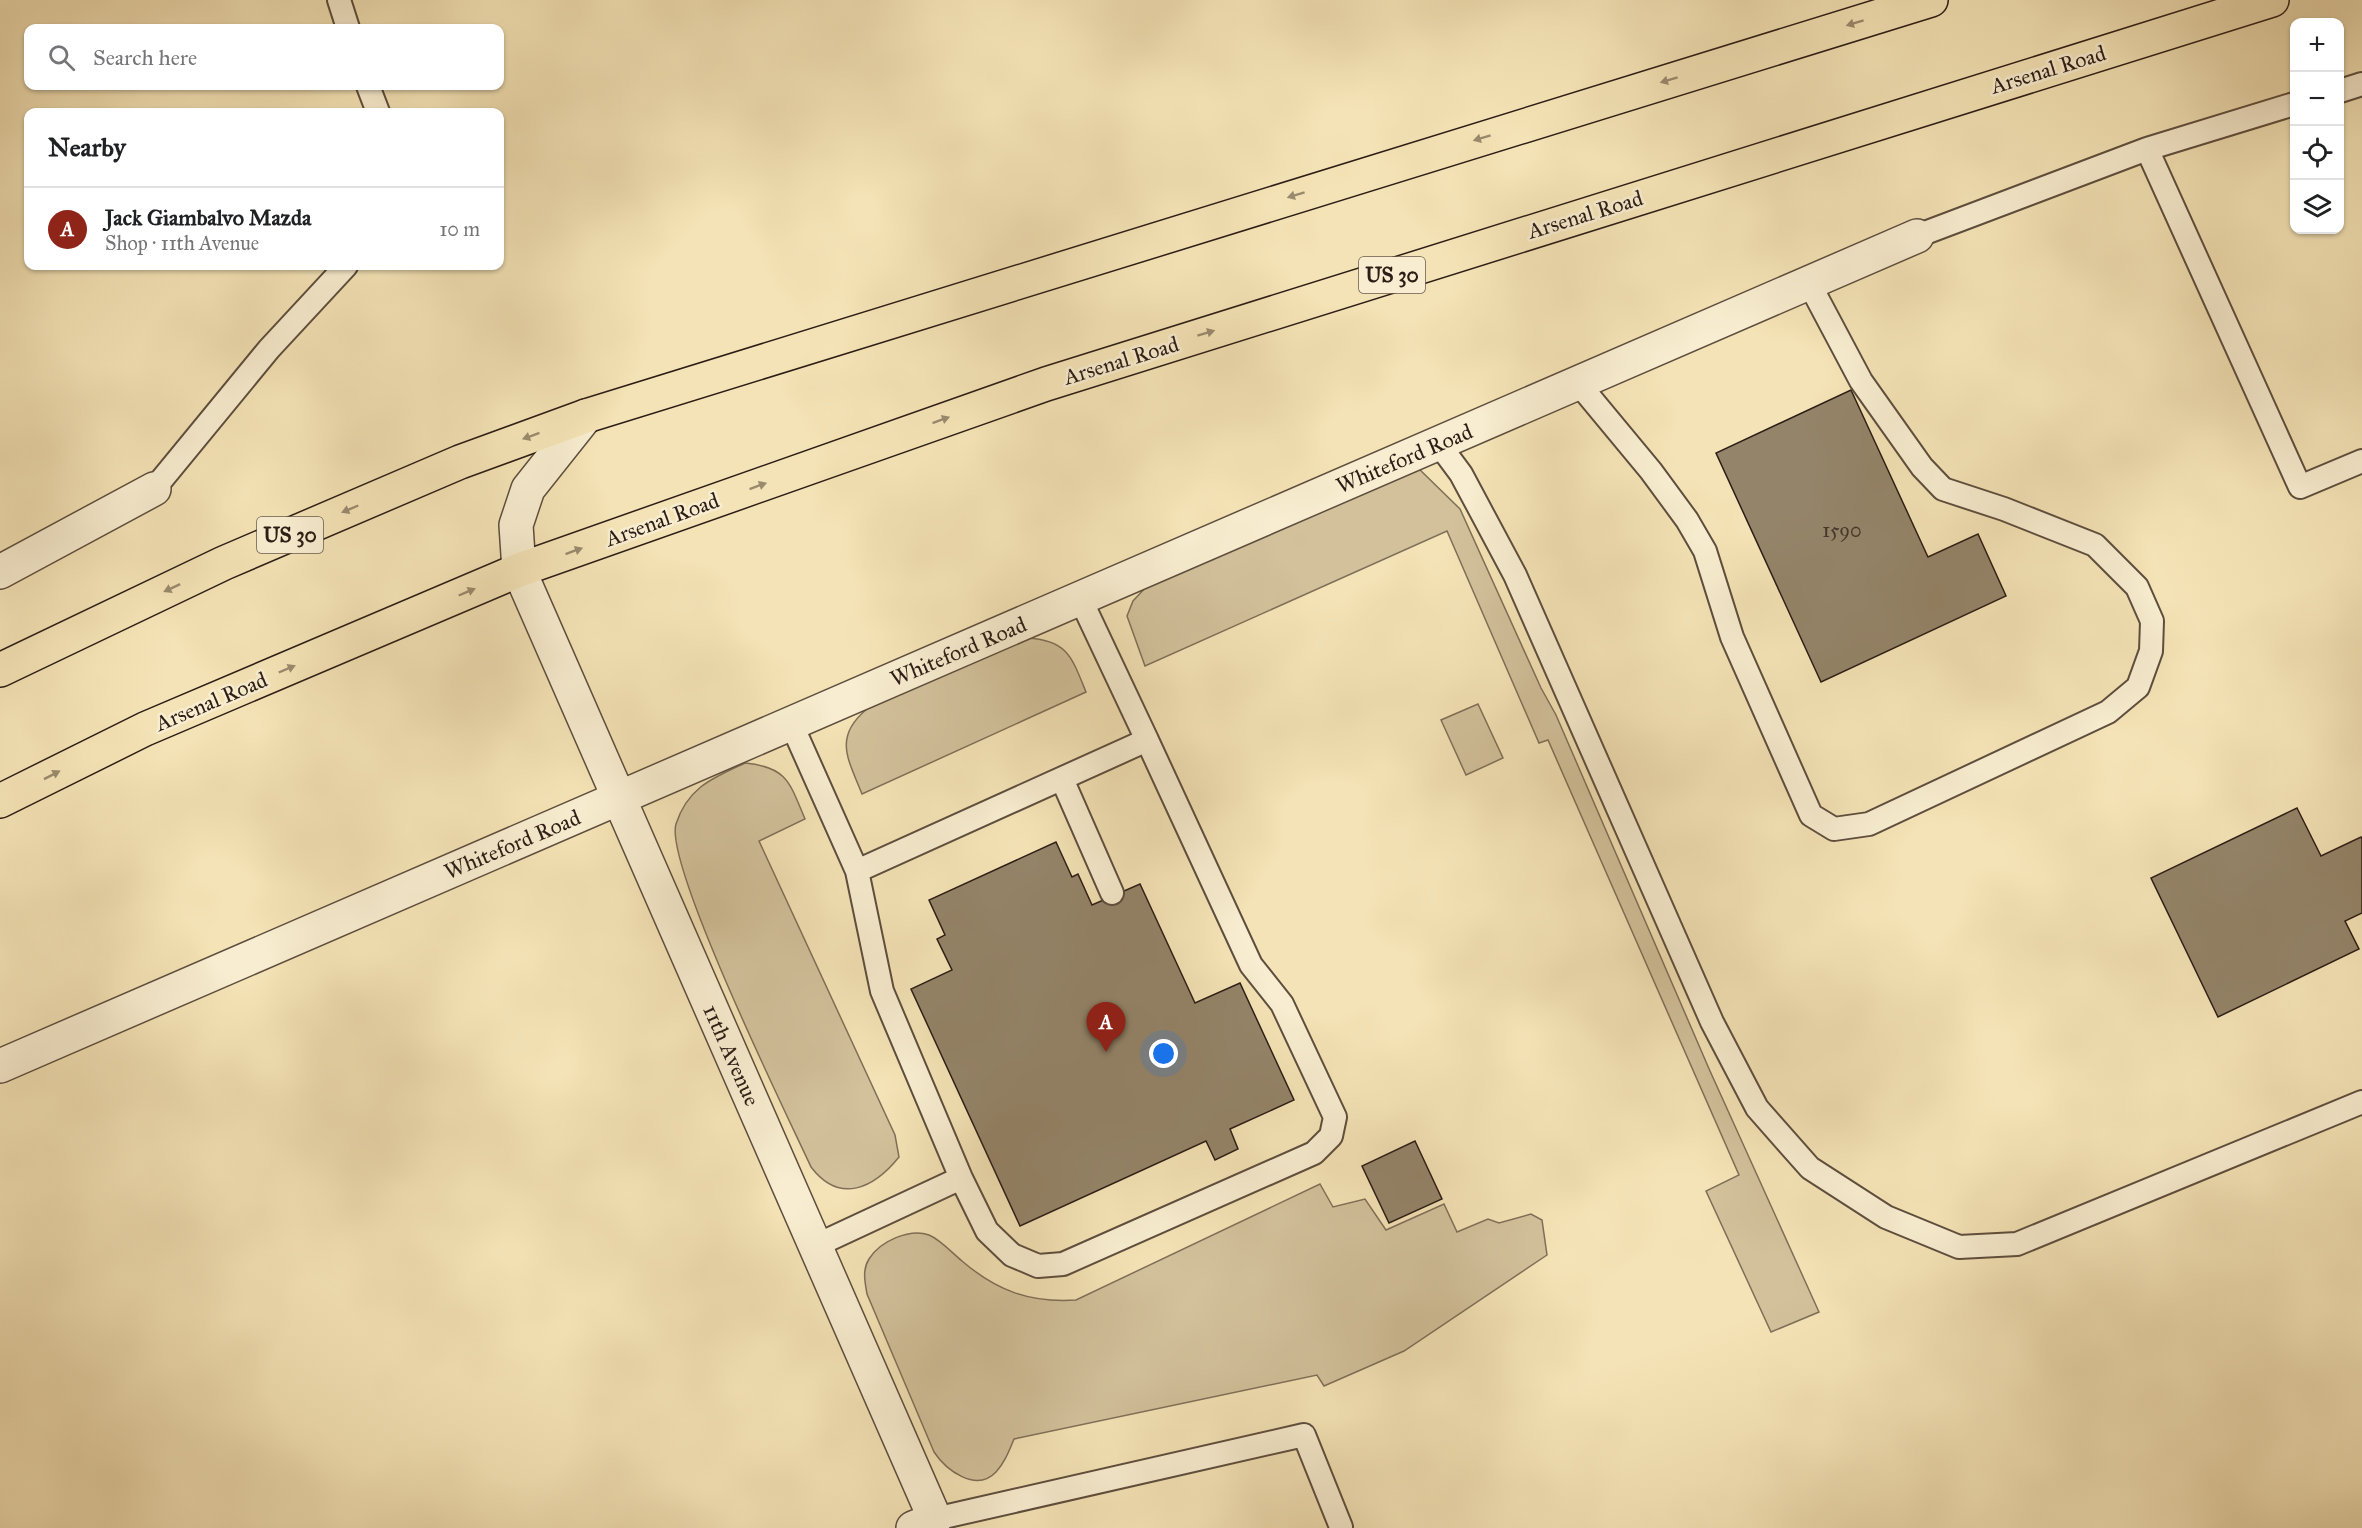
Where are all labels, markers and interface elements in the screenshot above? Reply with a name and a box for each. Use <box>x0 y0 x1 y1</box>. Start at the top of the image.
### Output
map controls <box>2290 18 2344 234</box>
button: + <box>2290 18 2344 72</box>
one-way arrow <box>1846 19 1864 28</box>
search box <box>24 24 504 90</box>
street label: Arsenal Road <box>1986 39 2109 100</box>
icon: search <box>45 41 78 74</box>
text: Search here <box>93 44 197 71</box>
button: − <box>2290 72 2344 126</box>
one-way arrow <box>1660 76 1678 86</box>
button: locate <box>2290 126 2344 180</box>
text: Nearby <box>48 131 126 163</box>
one-way arrow <box>1473 133 1491 143</box>
button: layers <box>2290 180 2344 234</box>
street label: Arsenal Road <box>1523 184 1646 245</box>
one-way arrow <box>1287 191 1305 201</box>
text: Jack Giambalvo Mazda <box>105 204 311 231</box>
text: A <box>61 217 74 241</box>
text: 10 m <box>439 217 480 241</box>
text: Shop · 11th Avenue <box>105 231 259 255</box>
road number: US 30 <box>1359 257 1425 293</box>
one-way arrow <box>1197 328 1215 337</box>
street label: Arsenal Road <box>1059 330 1182 391</box>
one-way arrow <box>933 415 951 425</box>
street label: Whiteford Road <box>1332 418 1476 499</box>
one-way arrow <box>522 431 540 441</box>
one-way arrow <box>749 480 767 490</box>
street label: Arsenal Road <box>601 486 723 553</box>
one-way arrow <box>341 504 359 514</box>
road number: US 30 <box>257 517 323 553</box>
house number: 1590 <box>1822 518 1862 542</box>
one-way arrow <box>565 545 583 555</box>
one-way arrow <box>164 584 181 593</box>
one-way arrow <box>458 588 475 597</box>
street label: Whiteford Road <box>886 611 1030 692</box>
one-way arrow <box>278 664 296 673</box>
street label: Arsenal Road <box>150 666 271 738</box>
one-way arrow <box>44 771 61 780</box>
street label: Whiteford Road <box>440 804 584 885</box>
street label: 11th Avenue <box>697 1000 766 1110</box>
pin: A <box>1086 1002 1126 1052</box>
your location <box>1149 1039 1178 1068</box>

